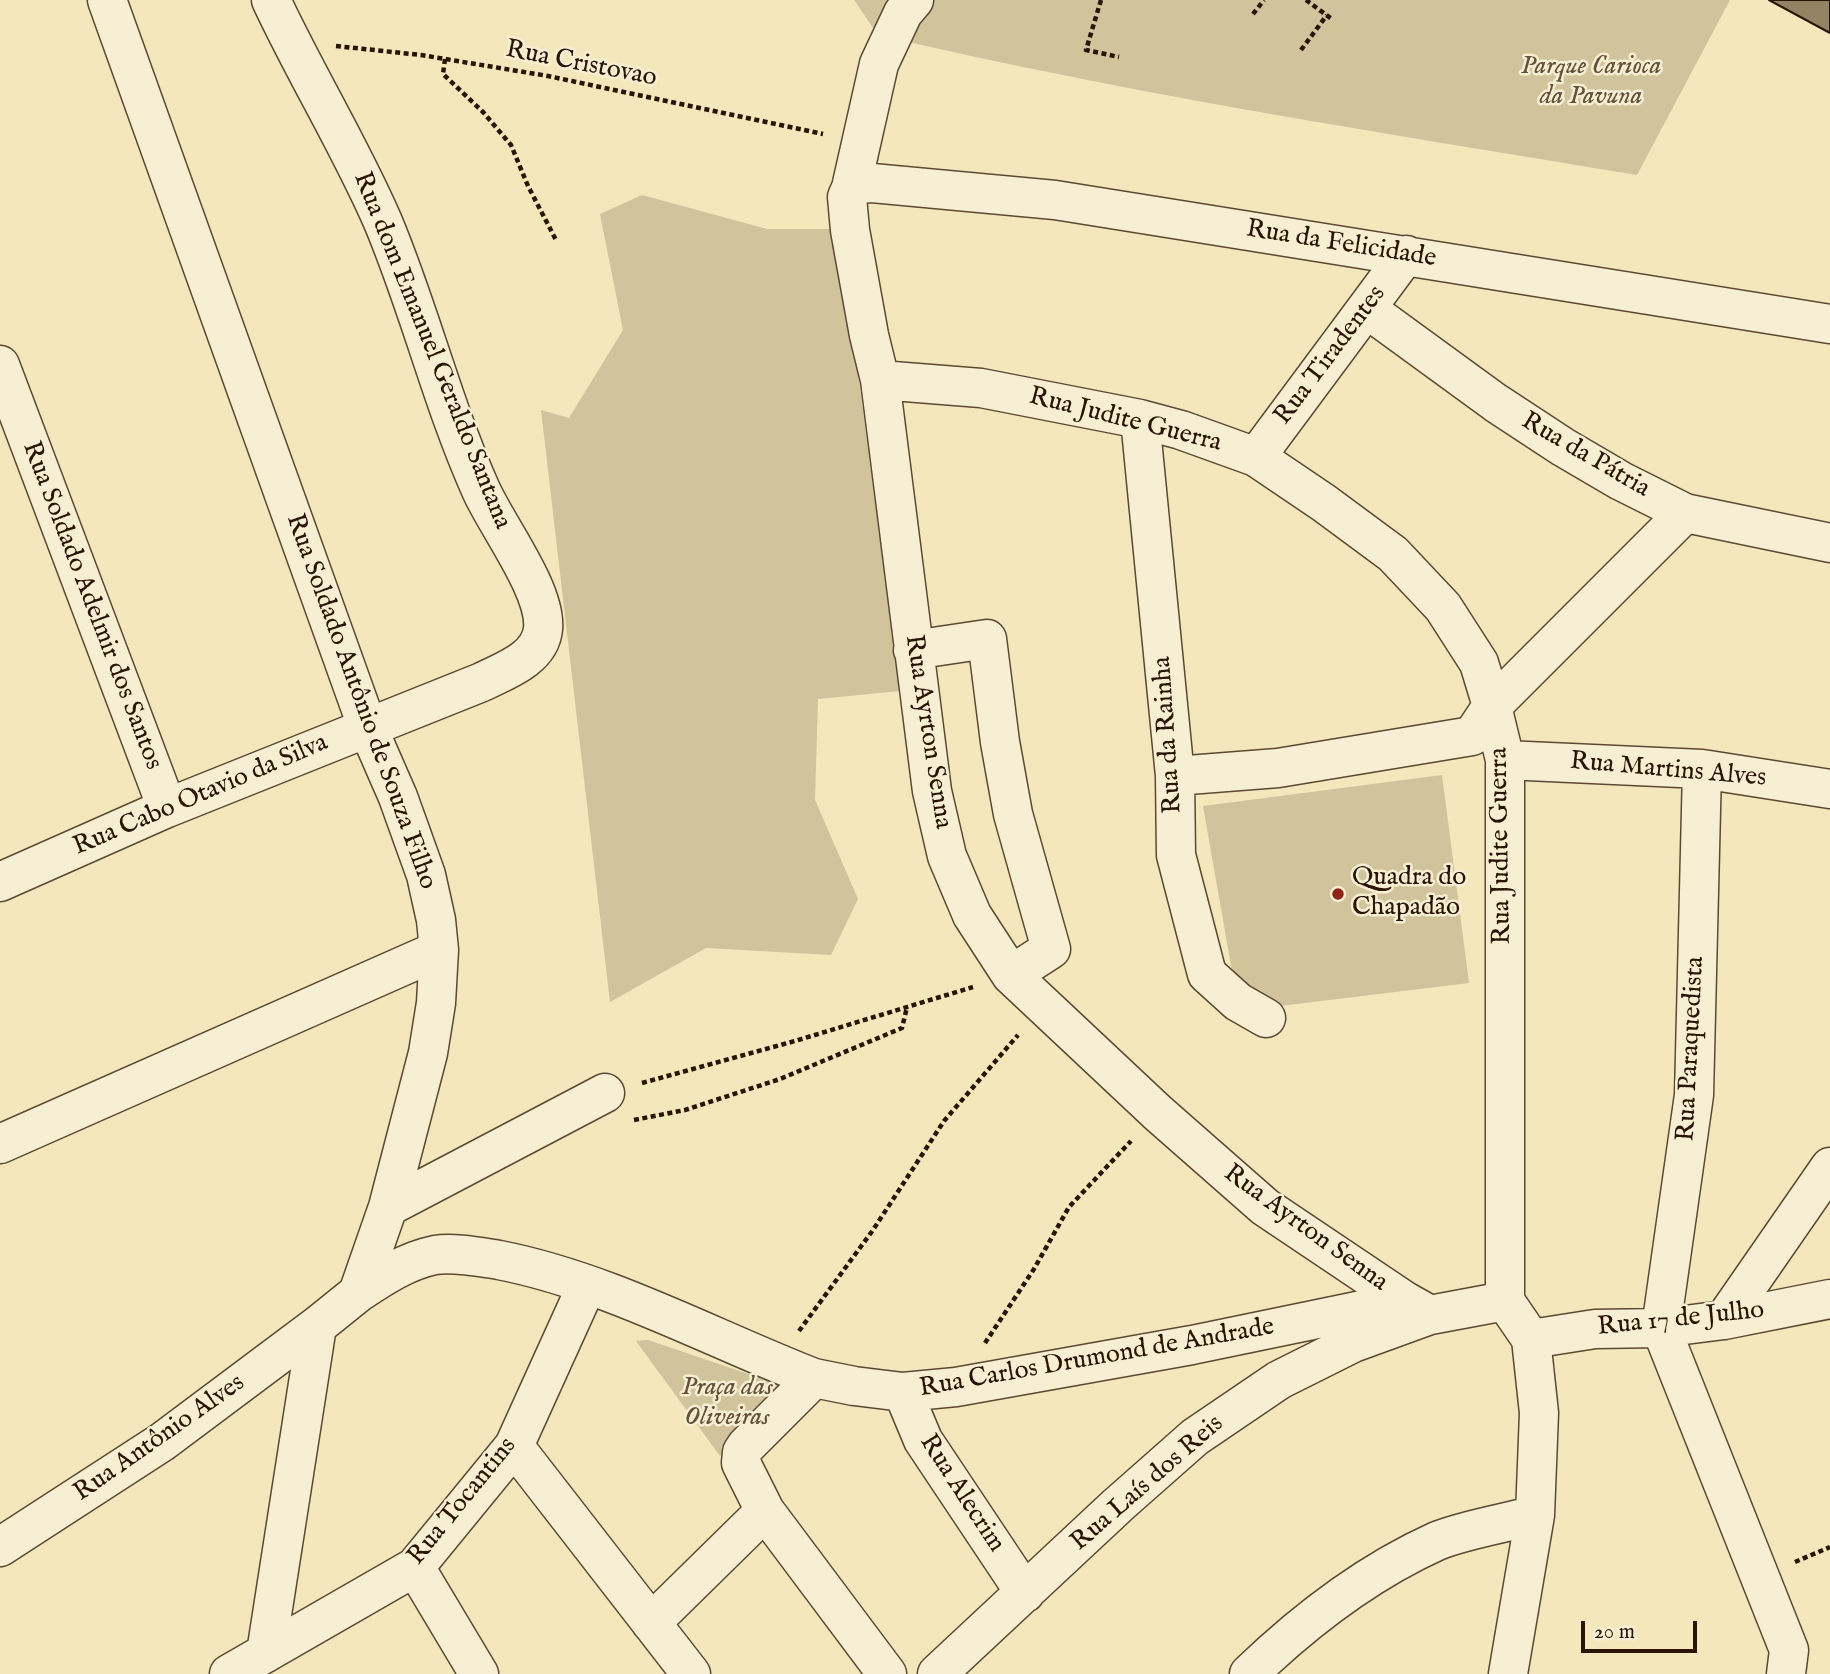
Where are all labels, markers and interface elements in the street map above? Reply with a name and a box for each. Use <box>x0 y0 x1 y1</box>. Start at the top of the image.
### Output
street label: Rua Cristovao <box>503 35 659 95</box>
park label: Parque Carioca da Pavuna <box>1521 52 1661 114</box>
street label: Rua dom Emanuel Geraldo Santana <box>345 168 517 534</box>
street label: Rua da Felicidade <box>1244 215 1438 275</box>
street label: Rua Tiradentes <box>1269 280 1393 432</box>
street label: Rua Judite Guerra <box>1026 382 1224 460</box>
street label: Rua da Pátria <box>1515 407 1655 505</box>
street label: Rua Soldado Adelmir dos Santos <box>14 438 168 774</box>
street label: Rua Soldado Antônio de Souza Filho <box>277 510 443 894</box>
street label: Rua Ayrton Senna <box>896 633 958 831</box>
street label: Rua da Rainha <box>1148 655 1190 815</box>
street label: Rua Cabo Otavio da Silva <box>69 728 333 864</box>
street label: Rua Judite Guerra <box>1485 747 1519 945</box>
street label: Rua Martins Alves <box>1569 747 1767 795</box>
place label: Quadra do Chapadão <box>1352 863 1466 924</box>
marker: Quadra do Chapadão <box>1330 886 1346 902</box>
street label: Rua Paraquedista <box>1672 956 1712 1142</box>
street label: Rua Ayrton Senna <box>1217 1159 1393 1299</box>
street label: Rua 17 de Julho <box>1596 1296 1766 1344</box>
street label: Rua Carlos Drumond de Andrade <box>917 1312 1277 1406</box>
street label: Rua Antônio Alves <box>69 1368 251 1510</box>
park label: Praça das Oliveiras <box>681 1373 773 1434</box>
street label: Rua Laís dos Reis <box>1065 1409 1231 1559</box>
street label: Rua Alecrim <box>911 1429 1011 1559</box>
street label: Rua Tocantins <box>402 1432 524 1572</box>
scale bar <box>1585 1608 1700 1652</box>
text: 20 m <box>1594 1619 1635 1646</box>

